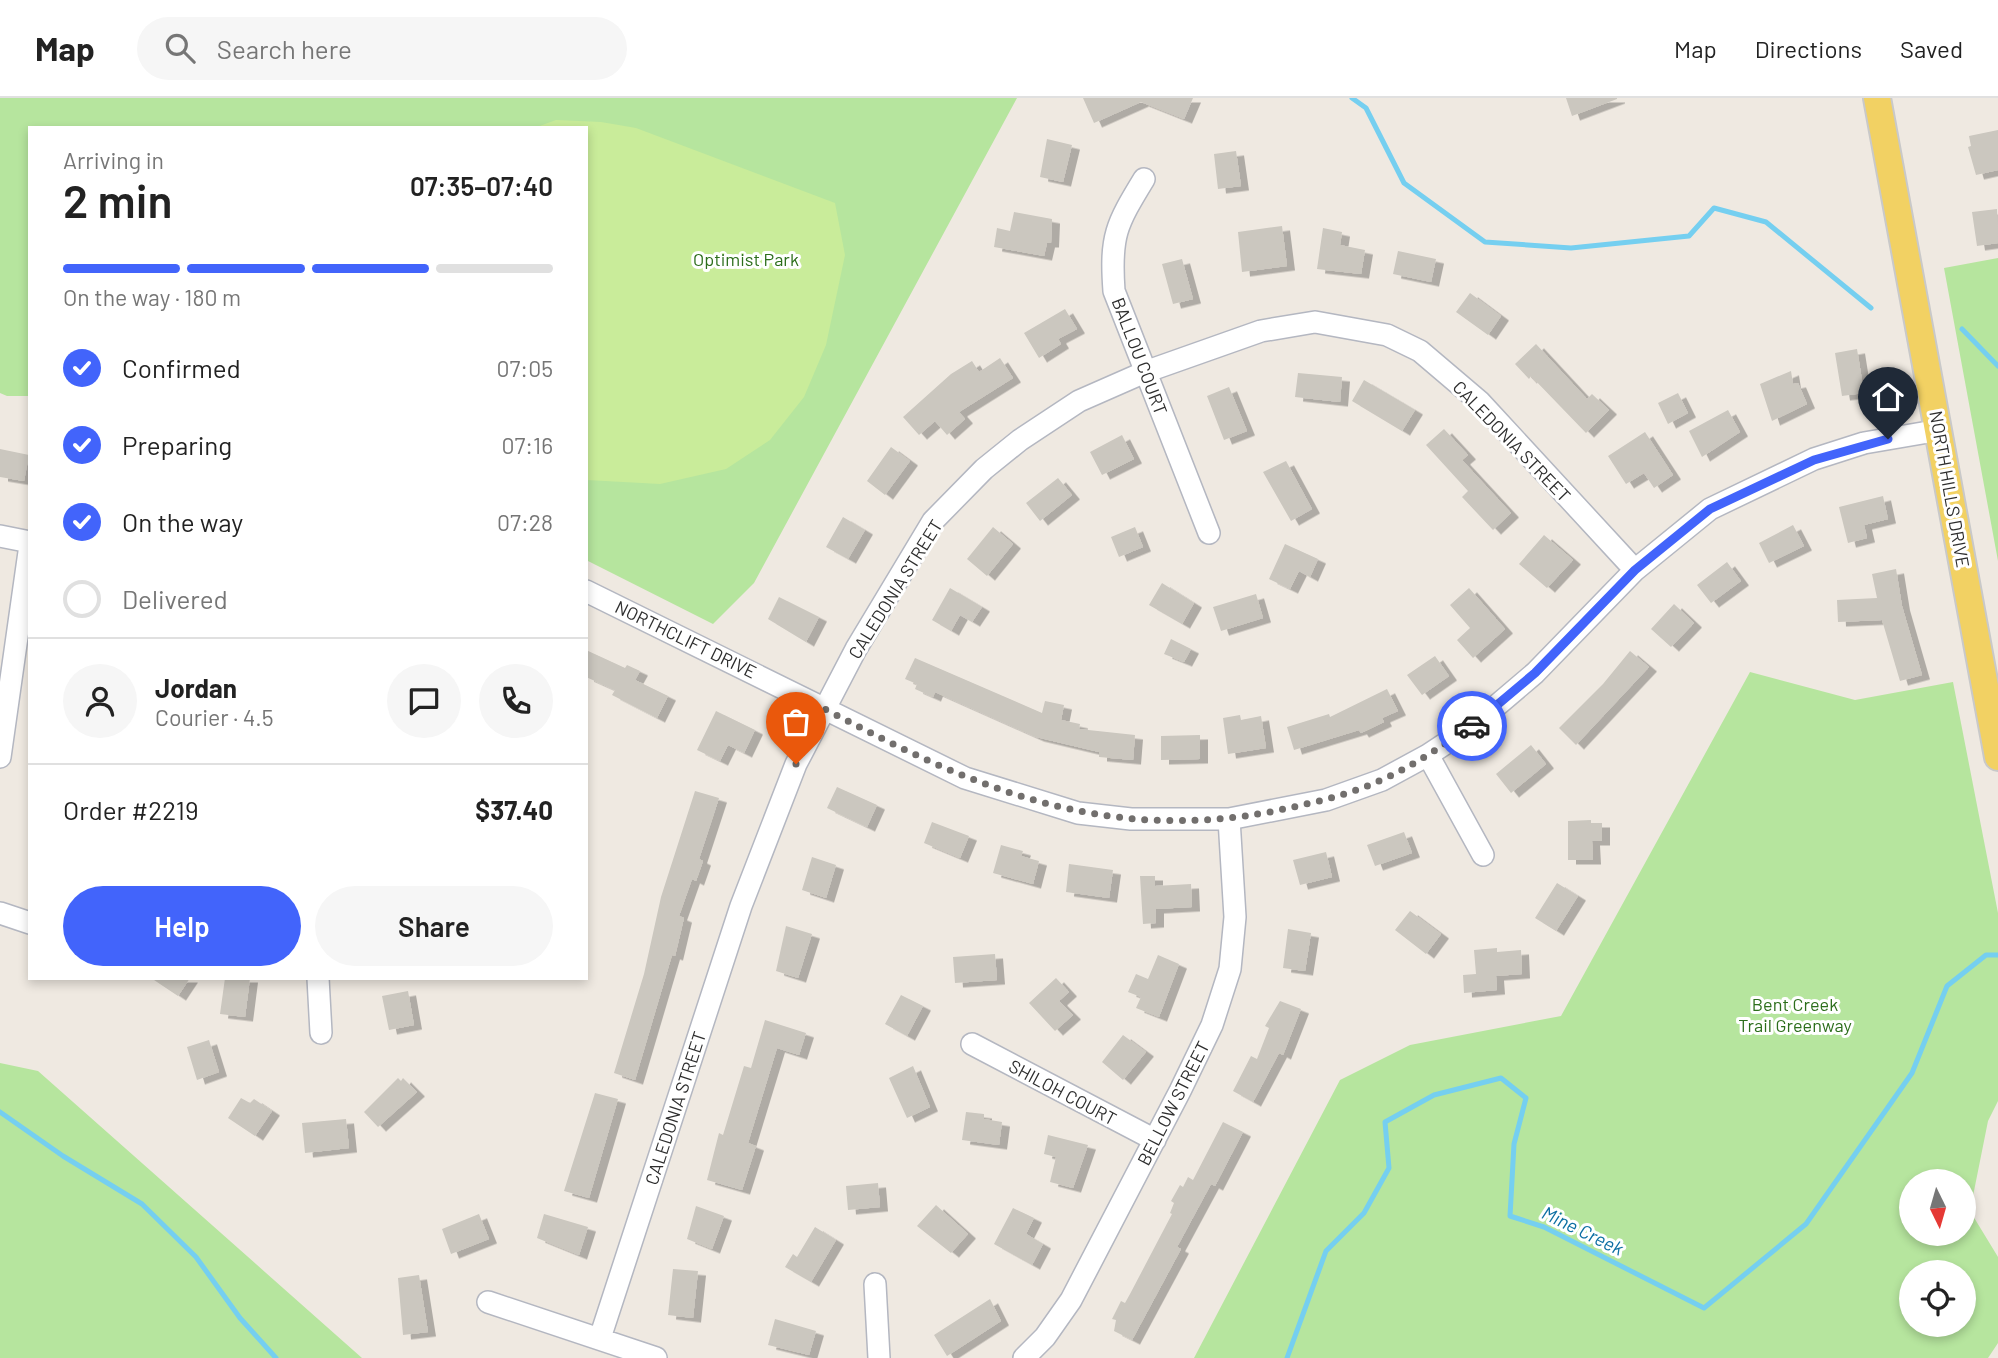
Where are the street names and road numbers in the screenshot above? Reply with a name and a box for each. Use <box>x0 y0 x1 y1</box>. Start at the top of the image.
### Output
street label: BALLOU COURT <box>1108 294 1172 418</box>
street label: CALEDONIA STREET <box>1449 376 1575 506</box>
street label: NORTH HILLS DRIVE <box>1925 409 1975 569</box>
street label: CALEDONIA STREET <box>843 515 947 663</box>
street label: NORTHCLIFT DRIVE <box>612 595 760 683</box>
street label: CALEDONIA STREET <box>640 1029 710 1187</box>
street label: BELLOW STREET <box>1132 1037 1214 1169</box>
street label: SHILOH COURT <box>1005 1054 1121 1130</box>

